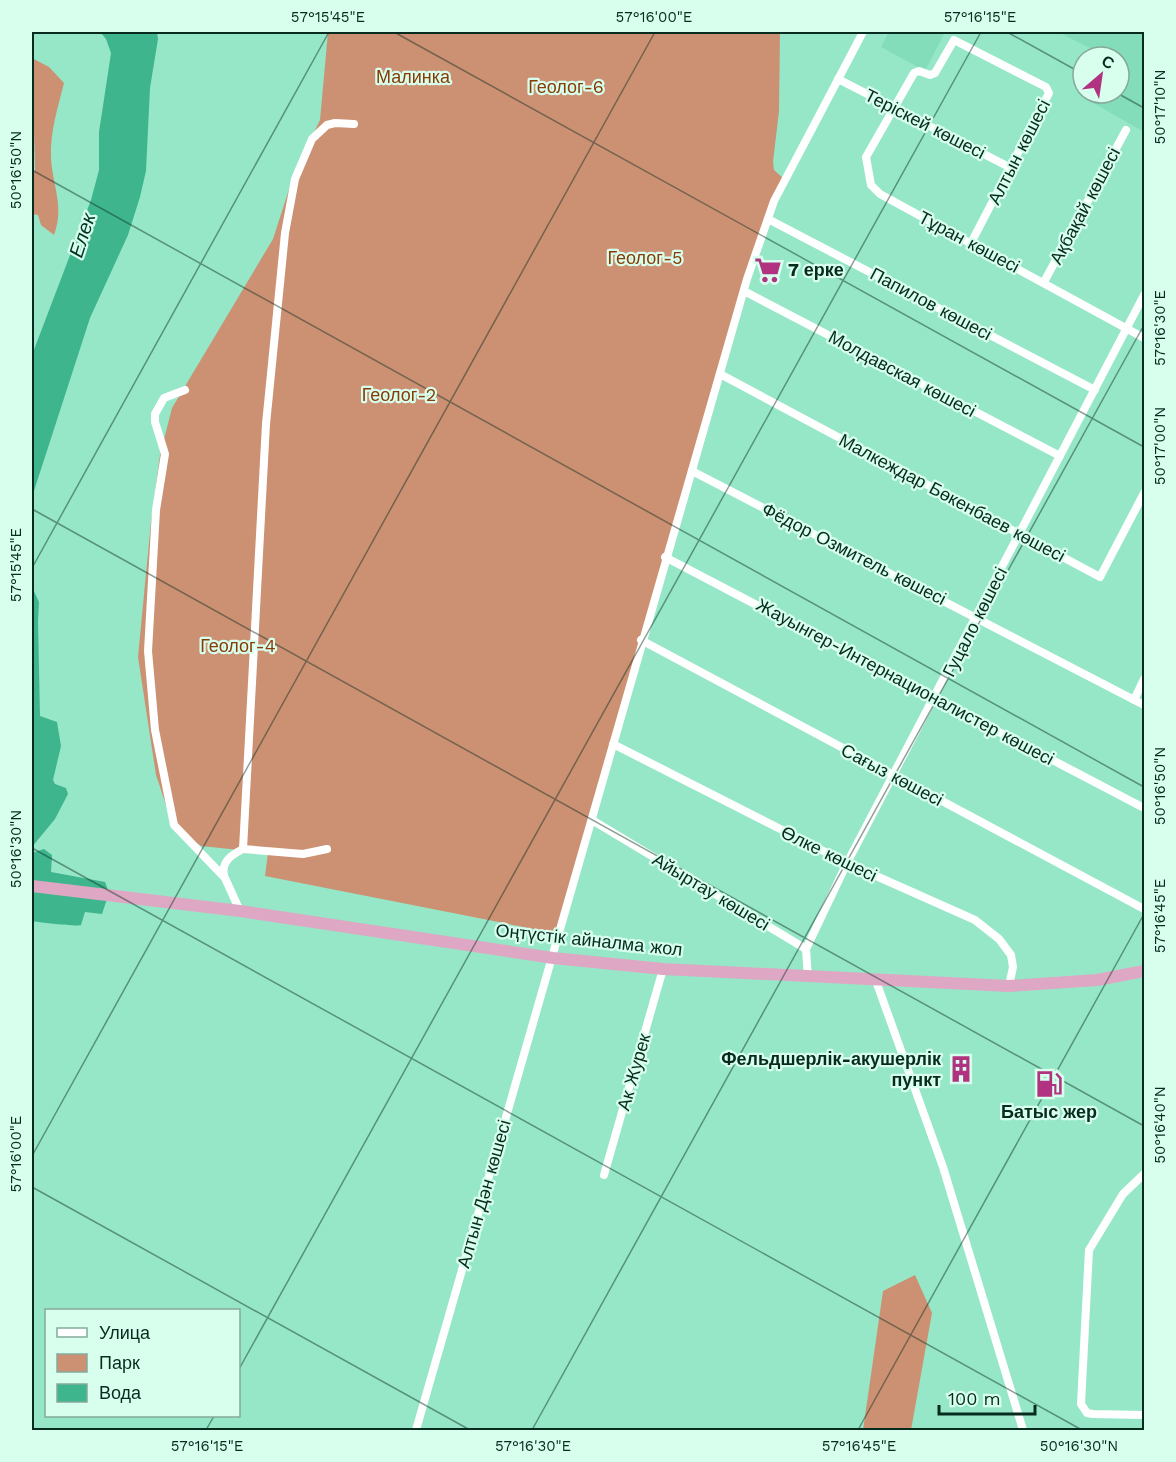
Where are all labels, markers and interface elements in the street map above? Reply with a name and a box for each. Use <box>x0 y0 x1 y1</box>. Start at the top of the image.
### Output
text: 57°15'45"E <box>291 8 365 26</box>
text: 57°16'00"E <box>616 8 692 26</box>
text: 57°16'15"E <box>944 8 1016 26</box>
north arrow <box>1071 45 1131 105</box>
text: С <box>1098 51 1118 74</box>
park label: Малинка <box>376 66 451 87</box>
text: 50°17'10"N <box>1151 70 1169 144</box>
park label: Геолог-6 <box>528 76 604 97</box>
street label: Теріскей көшесі <box>861 84 989 163</box>
street label: Алтын көшесі <box>983 96 1054 208</box>
text: 50°16'50"N <box>7 131 25 209</box>
street label: Ақбақай көшесі <box>1045 144 1124 268</box>
street label: Тұран көшесі <box>915 206 1023 277</box>
water label: Елек <box>64 208 101 260</box>
park label: Геолог-5 <box>607 247 683 268</box>
supermarket icon: 7 ерке <box>753 255 783 285</box>
place label: 7 ерке <box>788 259 844 280</box>
street label: Папилов көшесі <box>867 263 996 344</box>
text: 57°16'30"E <box>1151 290 1169 366</box>
street label: Молдавская көшесі <box>825 326 979 421</box>
park label: Геолог-2 <box>362 384 436 405</box>
text: 50°17'00"N <box>1151 407 1169 485</box>
street label: Малкеждар Бөкенбаев көшесі <box>836 429 1069 566</box>
street label: Фёдор Озмитель көшесі <box>759 498 950 609</box>
text: 57°15'45"E <box>7 528 25 602</box>
street label: Гуцало көшесі <box>938 564 1011 680</box>
street label: Жауынгер-Интернационалистер көшесі <box>753 594 1058 769</box>
park label: Геолог-4 <box>200 635 276 656</box>
street label: Сағыз көшесі <box>838 739 947 810</box>
text: 50°16'50"N <box>1151 747 1169 825</box>
text: 50°16'30"N <box>7 810 25 888</box>
street label: Өлке көшесі <box>778 821 881 886</box>
street label: Айыртау көшесі <box>649 848 774 935</box>
text: 57°16'45"E <box>1151 879 1169 953</box>
street label: Оңтүстік айналма жол <box>495 919 683 960</box>
street label: Ак Журек <box>613 1031 655 1113</box>
place label: Фельдшерлік-акушерлік пункт <box>721 1048 942 1090</box>
building icon: Фельдшерлік-акушерлік пункт <box>946 1054 976 1084</box>
fuel station icon: Батыс жер <box>1034 1069 1064 1099</box>
text: 50°16'40"N <box>1151 1086 1169 1164</box>
place label: Батыс жер <box>1001 1101 1097 1122</box>
text: 57°16'00"E <box>7 1116 25 1192</box>
street label: Алтын Дән көшесі <box>452 1117 515 1270</box>
legend <box>45 1309 240 1417</box>
text: Улица <box>99 1322 151 1343</box>
text: Парк <box>99 1352 140 1373</box>
scale bar <box>939 1378 1035 1416</box>
text: Вода <box>99 1382 142 1403</box>
text: 100 m <box>948 1388 1001 1409</box>
text: 57°16'15"E <box>171 1437 243 1455</box>
text: 57°16'30"E <box>495 1437 571 1455</box>
text: 57°16'45"E <box>822 1437 896 1455</box>
text: 50°16'30"N <box>1040 1437 1118 1455</box>

